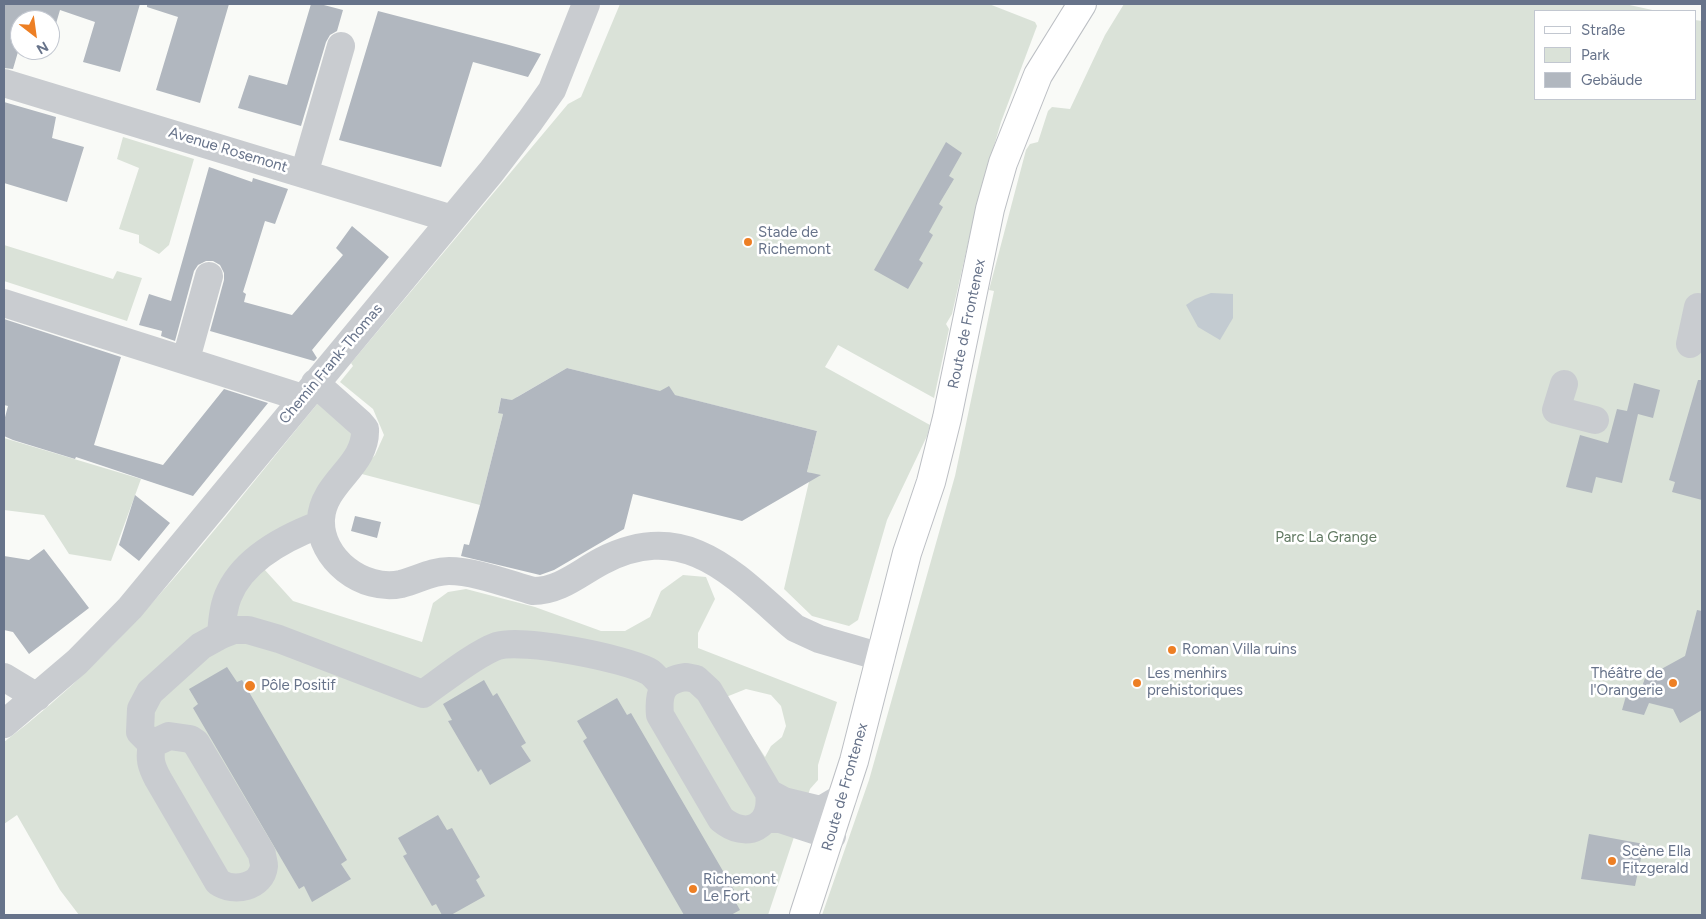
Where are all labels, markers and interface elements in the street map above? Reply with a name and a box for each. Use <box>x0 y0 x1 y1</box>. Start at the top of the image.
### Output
north arrow <box>10 10 60 60</box>
legend <box>1534 10 1696 100</box>
text: Straße <box>1581 21 1625 39</box>
text: N <box>33 37 51 58</box>
text: Park <box>1581 46 1610 64</box>
text: Gebäude <box>1581 71 1642 89</box>
street label: Avenue Rosemont <box>166 123 290 177</box>
place label: Stade de Richemont <box>758 224 831 259</box>
marker: Stade de Richemont <box>742 236 754 248</box>
street label: Route de Frontenex <box>944 257 990 391</box>
street label: Chemin Frank-Thomas <box>276 300 386 428</box>
park label: Parc La Grange <box>1275 529 1377 547</box>
place label: Roman Villa ruins <box>1182 641 1297 659</box>
marker: Roman Villa ruins <box>1166 644 1178 656</box>
place label: Les menhirs prehistoriques <box>1147 665 1243 700</box>
place label: Théâtre de l'Orangerie <box>1590 665 1663 700</box>
place label: Pôle Positif <box>261 677 336 695</box>
marker: Les menhirs prehistoriques <box>1131 677 1143 689</box>
marker: Théâtre de l'Orangerie <box>1667 677 1679 689</box>
marker: Pôle Positif <box>243 679 257 693</box>
street label: Route de Frontenex <box>818 721 872 853</box>
place label: Scène Ella Fitzgerald <box>1622 843 1691 878</box>
marker: Scène Ella Fitzgerald <box>1606 855 1618 867</box>
place label: Richemont Le Fort <box>703 871 776 906</box>
marker: Richemont Le Fort <box>687 883 699 895</box>

